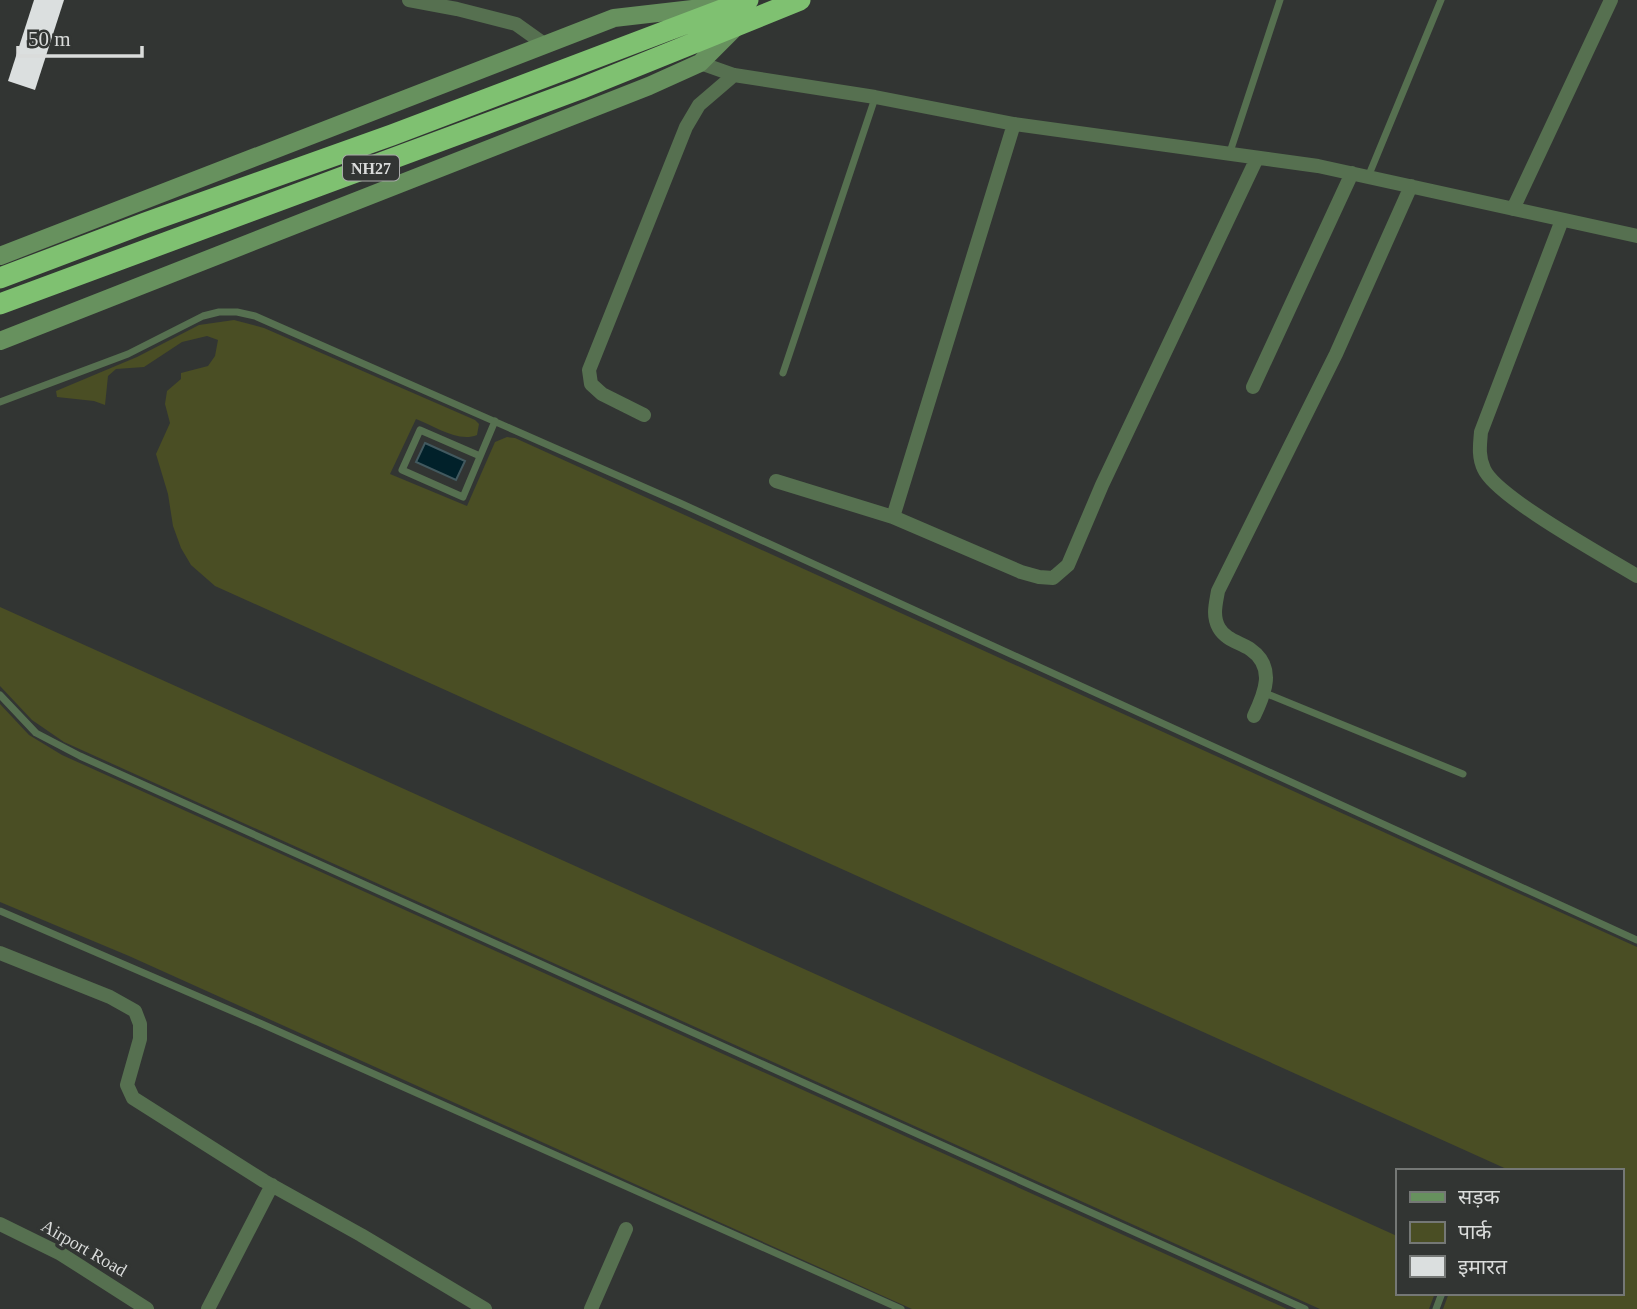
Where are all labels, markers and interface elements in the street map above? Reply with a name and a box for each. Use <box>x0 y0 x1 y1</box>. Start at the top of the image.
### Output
scale bar <box>18 14 142 58</box>
text: 50 m <box>28 27 71 51</box>
road number: NH27 <box>343 156 399 180</box>
legend <box>1396 1169 1623 1295</box>
text: सड़क <box>1458 1185 1500 1209</box>
street label: Airport Road <box>38 1215 130 1281</box>
text: पार्क <box>1458 1220 1492 1244</box>
text: इमारत <box>1458 1255 1508 1279</box>

